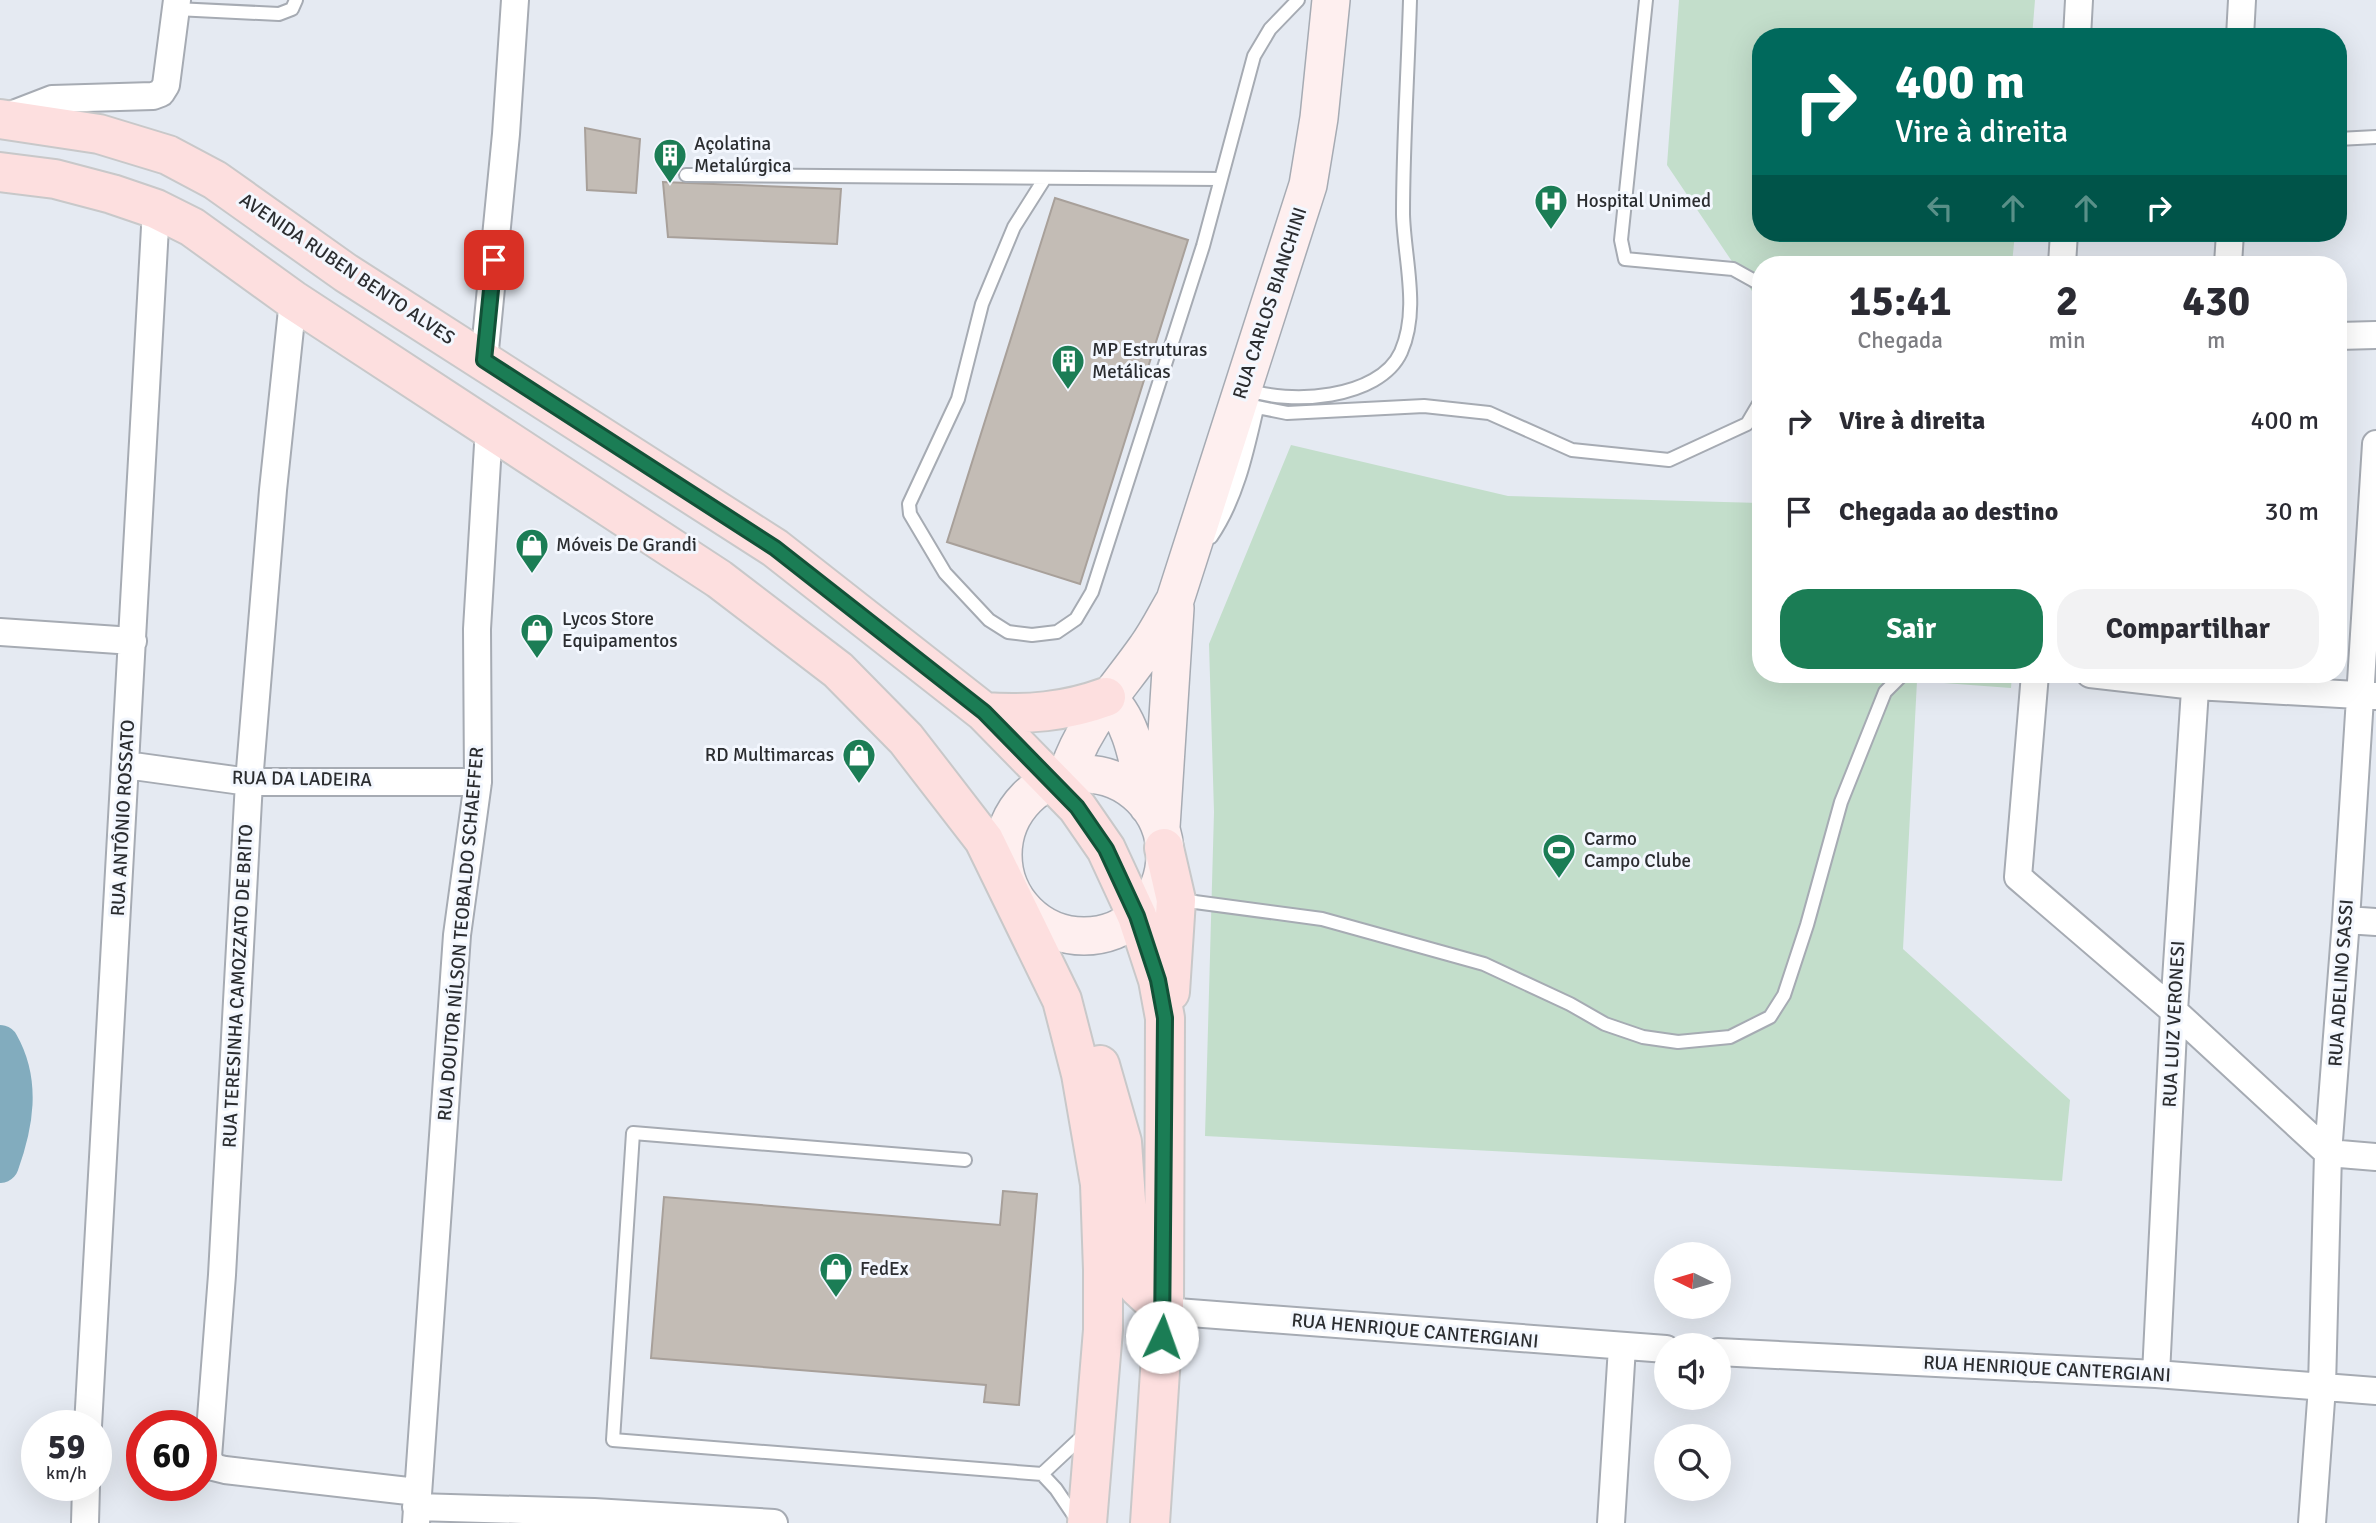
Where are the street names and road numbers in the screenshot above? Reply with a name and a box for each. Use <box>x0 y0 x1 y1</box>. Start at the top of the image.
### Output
street label: AVENIDA RUBEN BENTO ALVES <box>235 188 459 350</box>
street label: RUA CARLOS BIANCHINI <box>1228 204 1312 402</box>
street label: RUA ANTÔNIO ROSSATO <box>106 719 140 917</box>
street label: RUA DOUTOR NÍLSON TEOBALDO SCHAEFFER <box>433 746 489 1122</box>
street label: RUA DA LADEIRA <box>232 766 373 792</box>
street label: RUA TERESINHA CAMOZZATO DE BRITO <box>218 824 258 1148</box>
street label: RUA ADELINO SASSI <box>2323 899 2359 1067</box>
street label: RUA LUIZ VERONESI <box>2158 940 2190 1108</box>
street label: RUA HENRIQUE CANTERGIANI <box>1290 1308 1540 1354</box>
street label: RUA HENRIQUE CANTERGIANI <box>1923 1351 2171 1387</box>

